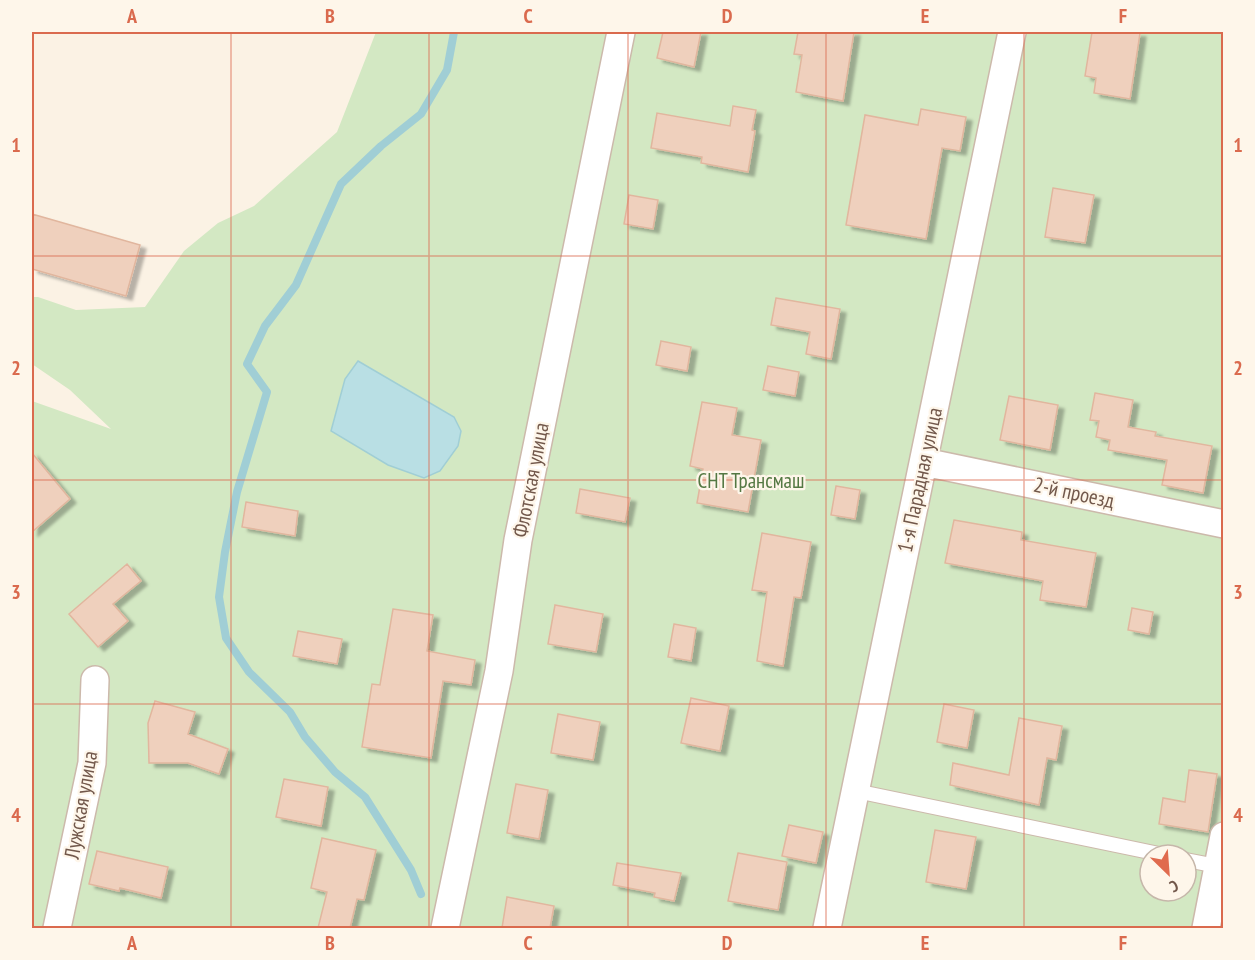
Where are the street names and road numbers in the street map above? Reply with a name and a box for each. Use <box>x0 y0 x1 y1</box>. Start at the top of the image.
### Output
street label: 1-я Парадная улица <box>891 405 948 555</box>
street label: Флотская улица <box>506 420 555 539</box>
street label: 2-й проезд <box>1031 471 1117 514</box>
street label: Лужская улица <box>58 749 103 862</box>

